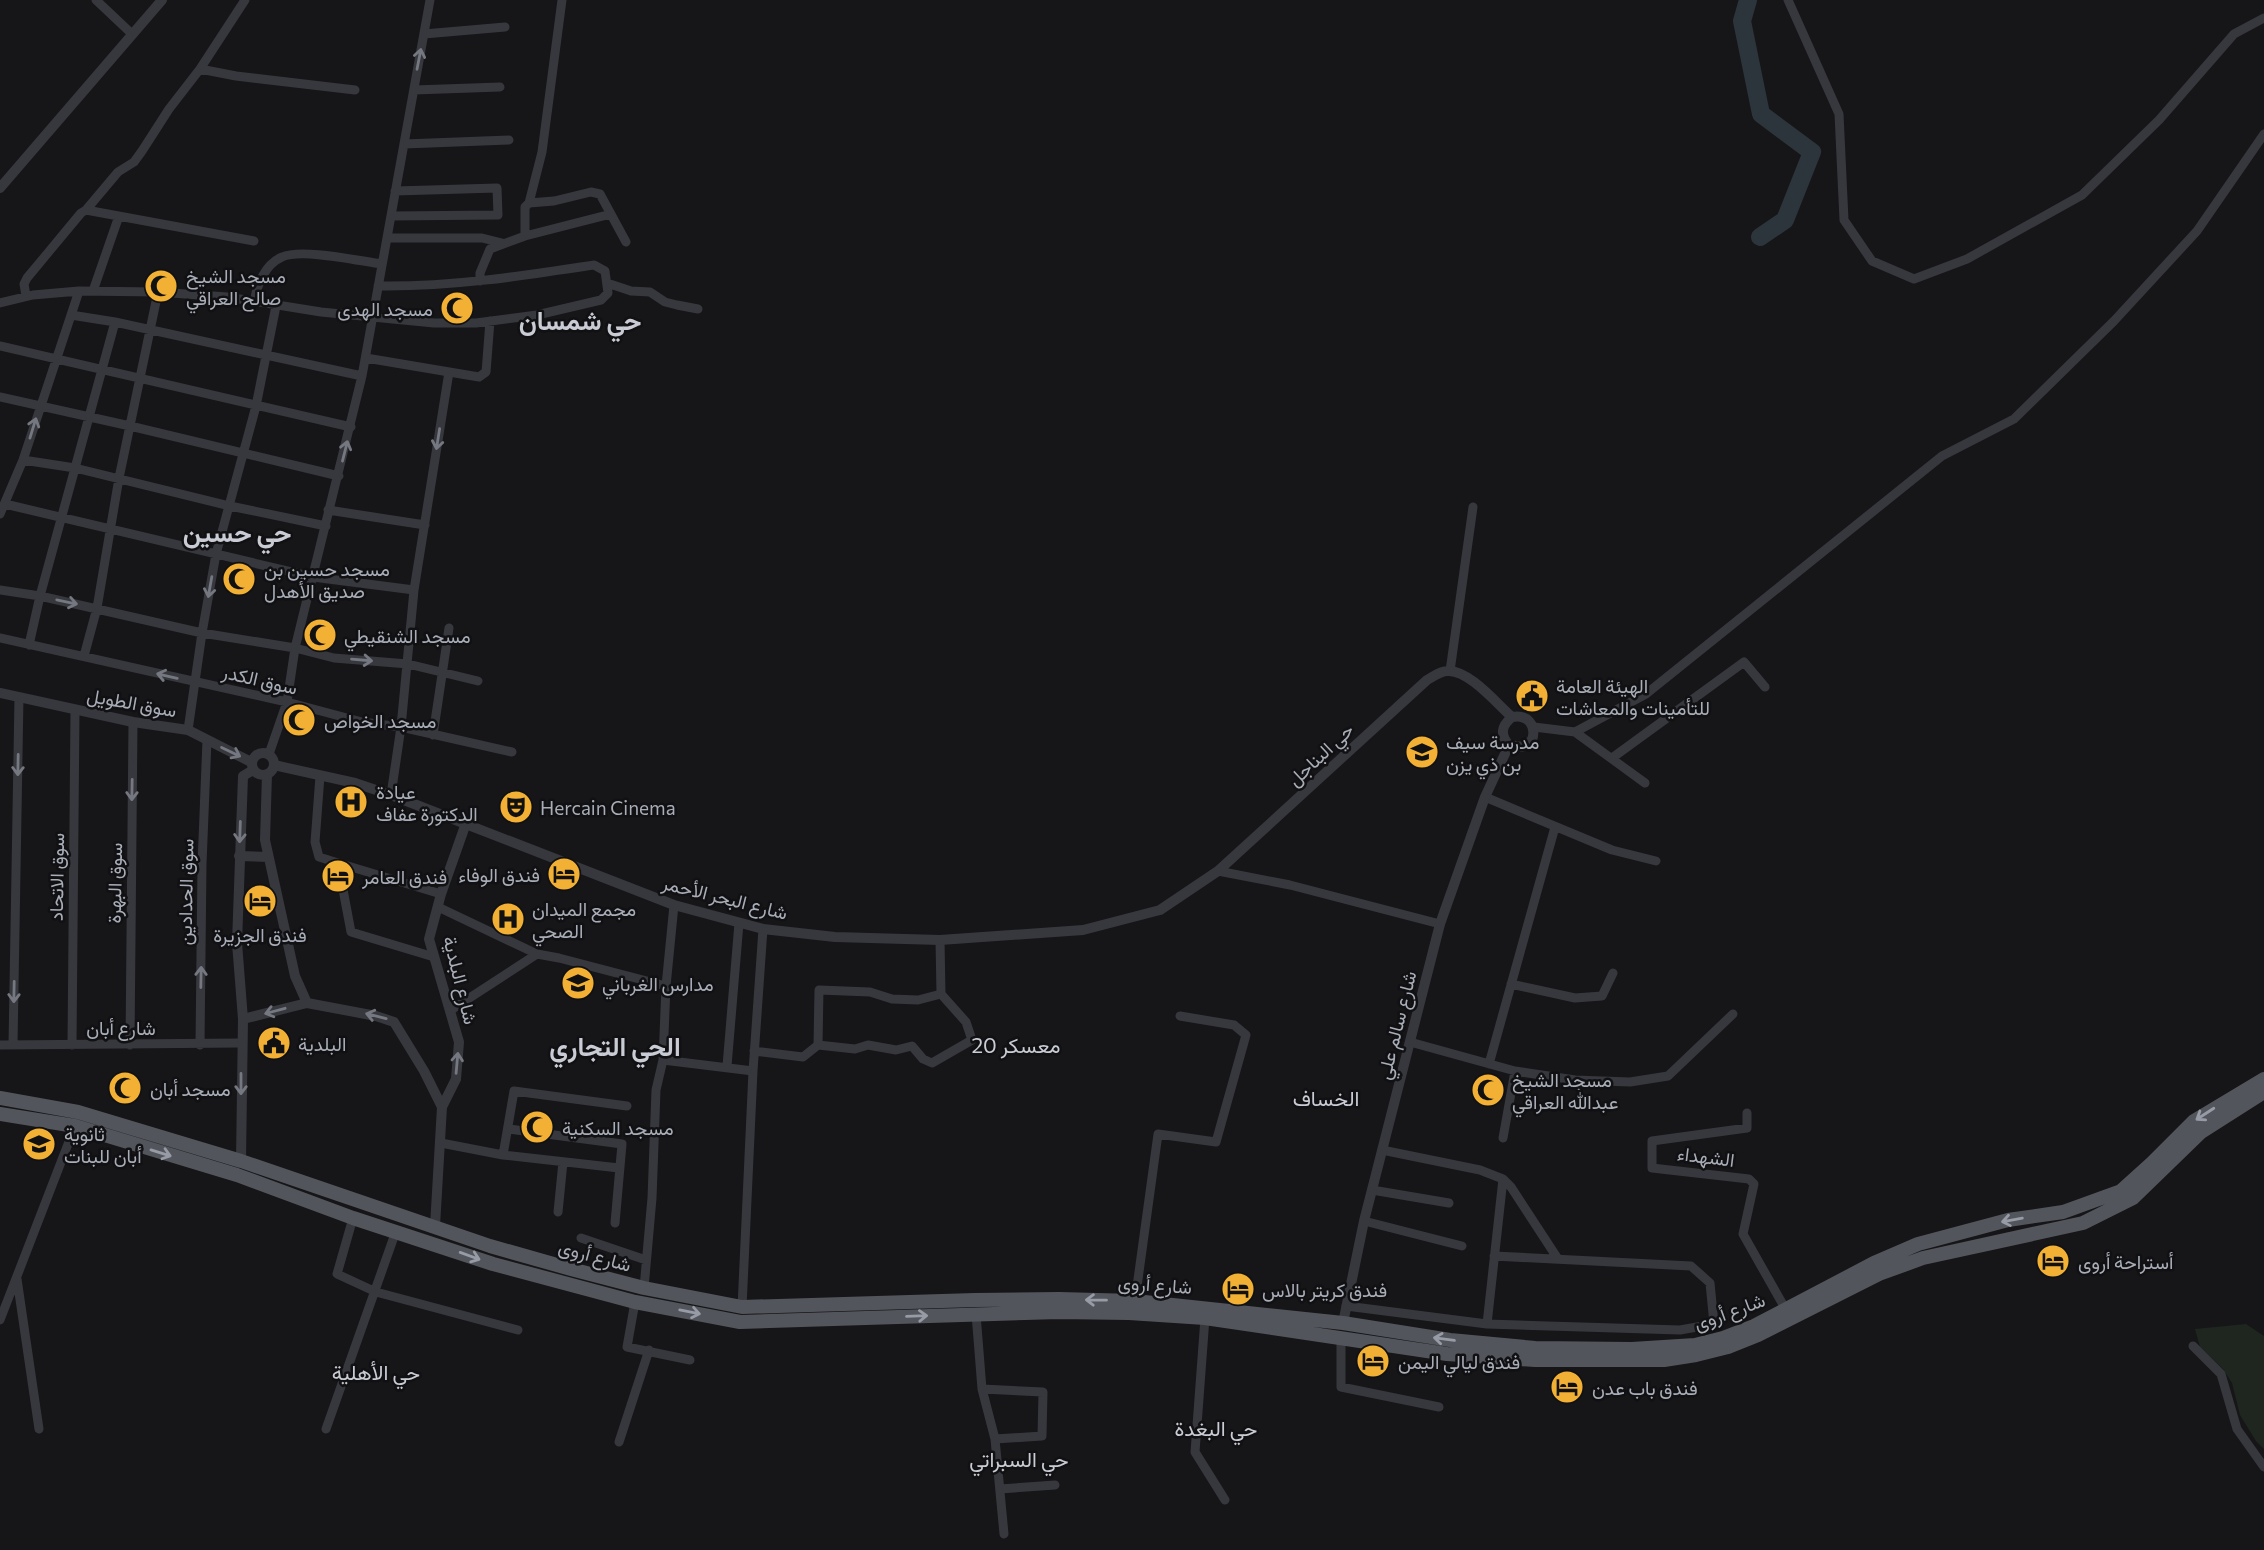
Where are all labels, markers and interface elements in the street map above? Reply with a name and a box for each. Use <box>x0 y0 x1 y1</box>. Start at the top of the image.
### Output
one-way arrow <box>413 48 427 71</box>
place label: مسجد الشيخ صالح العراقي <box>186 264 286 314</box>
mosque icon: مسجد الشيخ صالح العراقي <box>142 267 180 305</box>
mosque icon: مسجد الهدى <box>438 289 476 327</box>
place label: مسجد الهدى <box>337 297 433 321</box>
district label: حي شمسان <box>519 304 641 343</box>
one-way arrow <box>28 417 41 439</box>
one-way arrow <box>431 427 444 450</box>
one-way arrow <box>339 440 352 463</box>
district label: حي حسين <box>183 516 291 555</box>
place label: مسجد حسين بن صديق الأهدل <box>264 557 390 603</box>
mosque icon: مسجد حسين بن صديق الأهدل <box>220 560 258 598</box>
one-way arrow <box>203 575 217 598</box>
one-way arrow <box>55 595 78 609</box>
mosque icon: مسجد الشنقيطي <box>301 616 339 654</box>
place label: مسجد الشنقيطي <box>344 624 471 652</box>
one-way arrow <box>350 654 373 667</box>
street label: سوق الكدر <box>219 659 300 700</box>
one-way arrow <box>156 668 179 682</box>
place label: الهيئة العامة للتأمينات والمعاشات <box>1556 674 1710 720</box>
public building icon: الهيئة العامة للتأمينات والمعاشات <box>1513 677 1551 715</box>
street label: سوق الطويل <box>85 683 179 722</box>
mosque icon: مسجد الخواص <box>280 701 318 739</box>
place label: مسجد الخواص <box>324 709 436 733</box>
street label: حي البناجل <box>1282 718 1361 794</box>
place label: مدرسة سيف بن ذي يزن <box>1446 730 1539 780</box>
school or university icon: مدرسة سيف بن ذي يزن <box>1403 733 1441 771</box>
one-way arrow <box>220 746 241 759</box>
one-way arrow <box>11 753 25 776</box>
one-way arrow <box>126 778 139 801</box>
place label: عيادة الدكتورة عفاف <box>376 780 478 826</box>
hospital icon: عيادة الدكتورة عفاف <box>332 783 370 821</box>
theatre icon: Hercain Cinema <box>497 788 535 826</box>
place label: Hercain Cinema <box>540 796 676 819</box>
one-way arrow <box>234 820 247 843</box>
street label: سوق الاتحاد <box>44 833 69 921</box>
street label: سوق الحدادين <box>173 838 198 946</box>
street label: سوق البهرة <box>102 842 127 924</box>
hotel icon: فندق الوفاء <box>545 855 583 893</box>
hotel icon: فندق العامر <box>319 857 357 895</box>
place label: فندق الوفاء <box>458 863 540 887</box>
place label: فندق العامر <box>361 865 447 889</box>
street label: شارع البحر الأحمر <box>658 870 790 926</box>
hotel icon: فندق الجزيرة <box>241 882 279 920</box>
place label: مجمع الميدان الصحي <box>532 897 636 947</box>
hospital icon: مجمع الميدان الصحي <box>489 900 527 938</box>
place label: فندق الجزيرة <box>213 923 307 947</box>
street label: شارع البلدية <box>437 933 483 1027</box>
school or university icon: مدارس الغرباني <box>559 964 597 1002</box>
one-way arrow <box>194 965 207 988</box>
street label: شارع سالم علي <box>1371 968 1425 1083</box>
place label: مدارس الغرباني <box>602 972 714 1000</box>
one-way arrow <box>7 981 20 1004</box>
one-way arrow <box>264 1005 287 1018</box>
one-way arrow <box>365 1009 388 1022</box>
street label: شارع أبان <box>86 1016 156 1041</box>
public building icon: البلدية <box>255 1024 293 1062</box>
district label: الحي التجاري <box>549 1030 681 1069</box>
place label: البلدية <box>298 1032 346 1056</box>
district label: معسكر 20 <box>971 1032 1061 1059</box>
one-way arrow <box>451 1053 464 1075</box>
place label: مسجد الشيخ عبدالله العراقي <box>1512 1068 1618 1118</box>
mosque icon: مسجد أبان <box>106 1069 144 1107</box>
mosque icon: مسجد الشيخ عبدالله العراقي <box>1469 1071 1507 1109</box>
one-way arrow <box>234 1072 248 1095</box>
place label: مسجد أبان <box>150 1077 231 1101</box>
district label: الخساف <box>1293 1085 1359 1110</box>
one-way arrow <box>2196 1106 2215 1121</box>
mosque icon: مسجد السكنية <box>518 1108 556 1146</box>
place label: مسجد السكنية <box>562 1116 674 1140</box>
place label: ثانوية أبان للبنات <box>64 1122 142 1168</box>
school or university icon: ثانوية أبان للبنات <box>20 1125 58 1163</box>
street label: الشهداء <box>1676 1141 1736 1172</box>
one-way arrow <box>150 1147 172 1160</box>
one-way arrow <box>2001 1214 2024 1227</box>
street label: شارع أروى <box>556 1234 634 1278</box>
hotel icon: أستراحة أروى <box>2034 1242 2072 1280</box>
place label: أستراحة أروى <box>2078 1250 2173 1274</box>
one-way arrow <box>458 1251 480 1263</box>
street label: شارع أروى <box>1117 1270 1193 1300</box>
hotel icon: فندق كريتر بالاس <box>1219 1270 1257 1308</box>
place label: فندق كريتر بالاس <box>1262 1278 1387 1302</box>
street label: شارع أروى <box>1690 1287 1769 1336</box>
one-way arrow <box>1085 1293 1108 1306</box>
one-way arrow <box>678 1306 701 1320</box>
one-way arrow <box>905 1309 928 1322</box>
one-way arrow <box>1433 1332 1456 1345</box>
hotel icon: فندق ليالي اليمن <box>1354 1342 1392 1380</box>
place label: فندق ليالي اليمن <box>1398 1350 1520 1378</box>
district label: حي الأهلية <box>332 1359 420 1390</box>
hotel icon: فندق باب عدن <box>1548 1368 1586 1406</box>
place label: فندق باب عدن <box>1592 1376 1698 1400</box>
district label: حي البغدة <box>1175 1415 1257 1446</box>
district label: حي السبراتي <box>969 1446 1069 1477</box>

